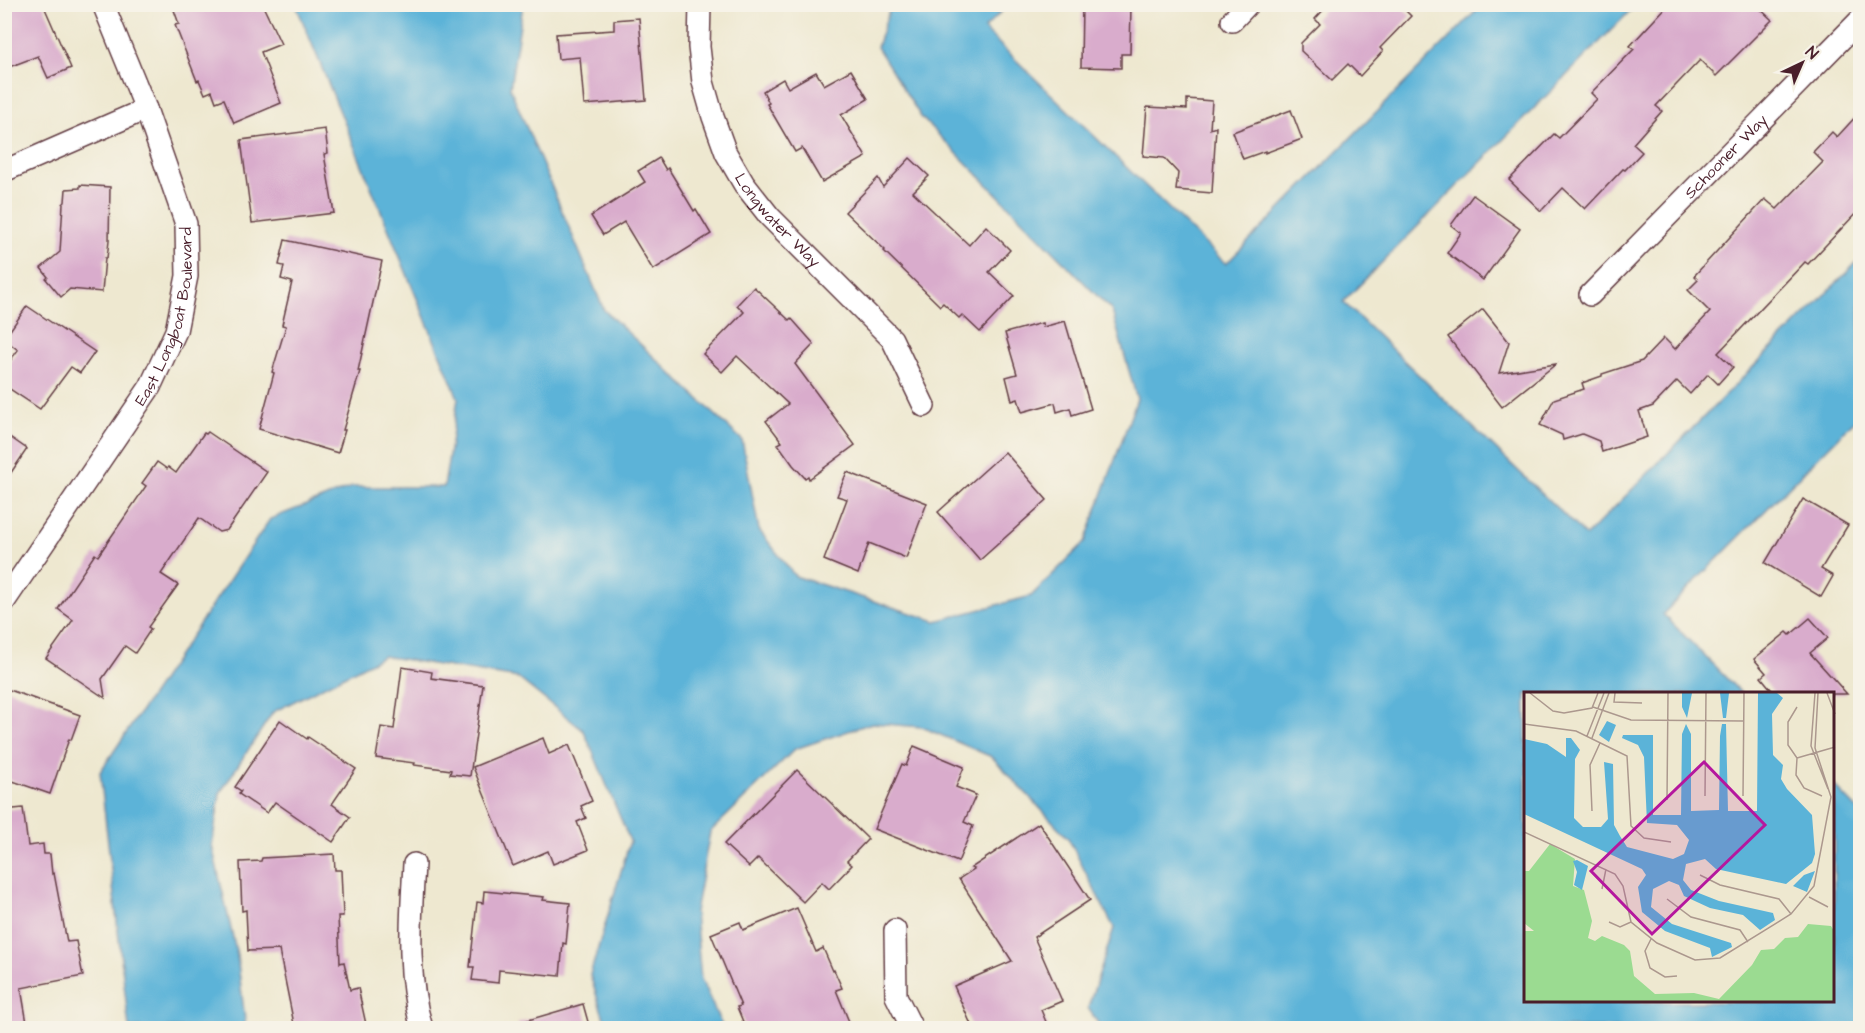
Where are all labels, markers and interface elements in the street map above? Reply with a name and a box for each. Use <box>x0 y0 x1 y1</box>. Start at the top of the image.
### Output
north arrow <box>1772 33 1832 93</box>
text: N <box>1800 42 1823 64</box>
street label: Schooner Way <box>1679 109 1773 204</box>
street label: Longwater Way <box>729 169 825 273</box>
street label: East Longboat Boulevard <box>129 227 198 410</box>
inset map <box>1524 692 1835 1003</box>

